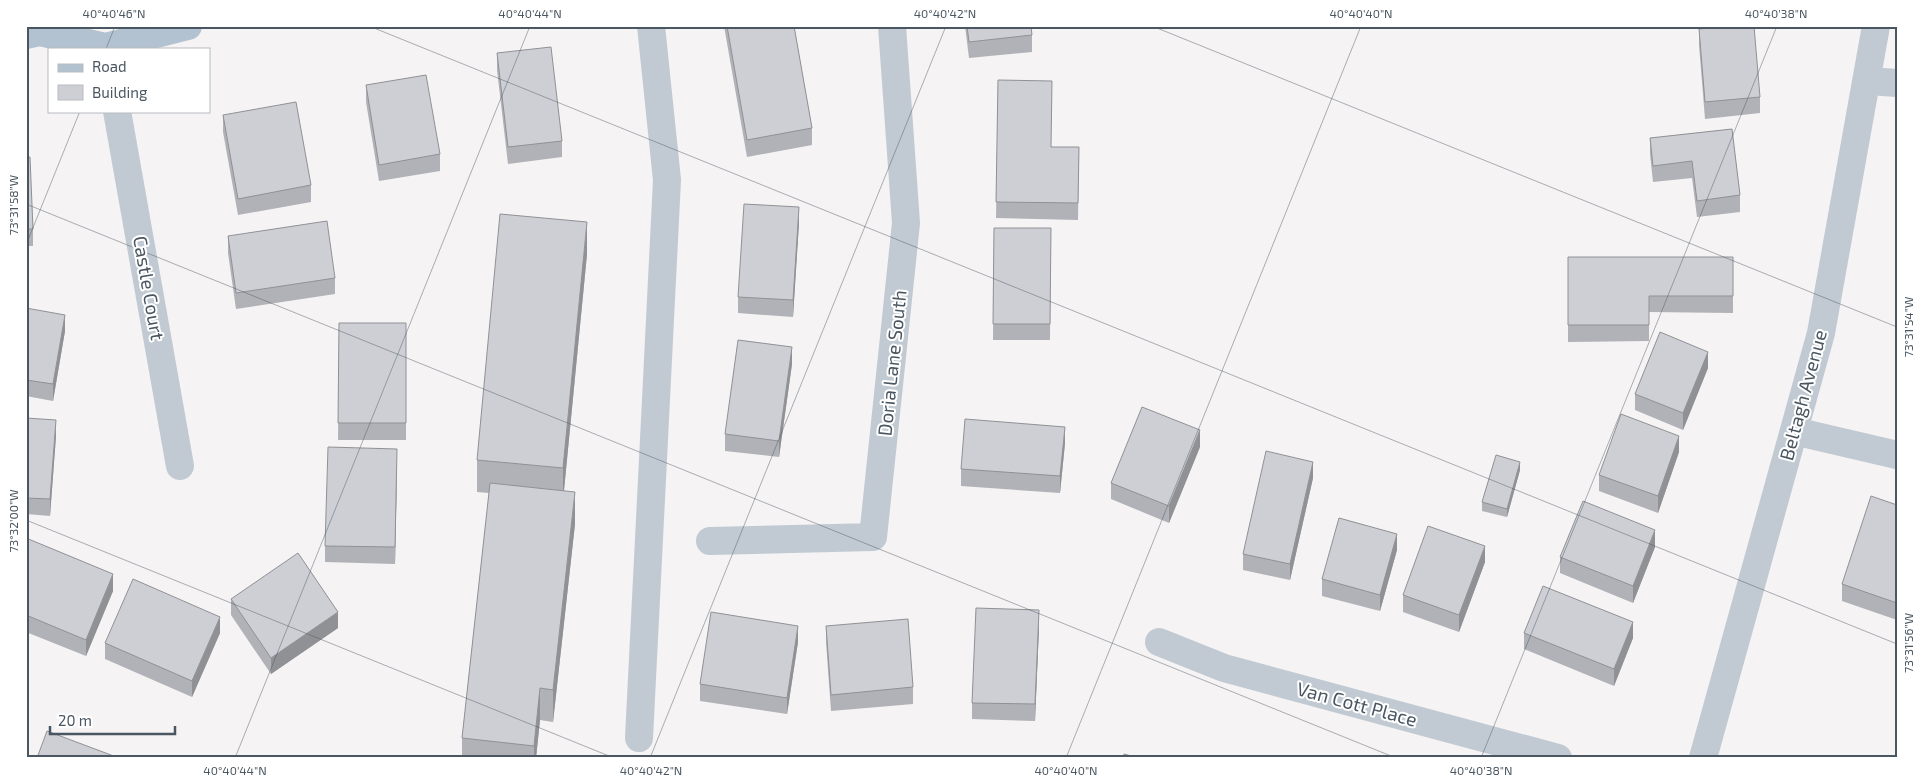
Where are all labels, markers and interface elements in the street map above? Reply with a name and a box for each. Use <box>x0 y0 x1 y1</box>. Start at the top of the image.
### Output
text: 40°40'46"N <box>83 6 145 20</box>
text: 40°40'44"N <box>498 6 562 20</box>
text: 40°40'42"N <box>914 6 976 20</box>
text: 40°40'40"N <box>1329 6 1393 20</box>
text: 40°40'38"N <box>1745 6 1807 20</box>
legend <box>48 48 210 112</box>
text: Road <box>92 57 127 75</box>
text: Building <box>92 83 148 101</box>
text: 73°31'58"W <box>6 175 20 235</box>
street label: Castle Court <box>129 234 170 342</box>
street label: Doria Lane South <box>872 289 911 437</box>
text: 73°31'54"W <box>1901 297 1915 357</box>
street label: Beltagh Avenue <box>1774 327 1831 463</box>
text: 73°32'00"W <box>6 489 20 553</box>
text: 73°31'56"W <box>1901 613 1915 673</box>
street label: Van Cott Place <box>1294 676 1420 731</box>
scale bar <box>50 704 175 736</box>
text: 20 m <box>58 711 92 729</box>
text: 40°40'44"N <box>203 763 267 777</box>
text: 40°40'42"N <box>620 763 682 777</box>
text: 40°40'40"N <box>1034 763 1098 777</box>
text: 40°40'38"N <box>1450 763 1512 777</box>

